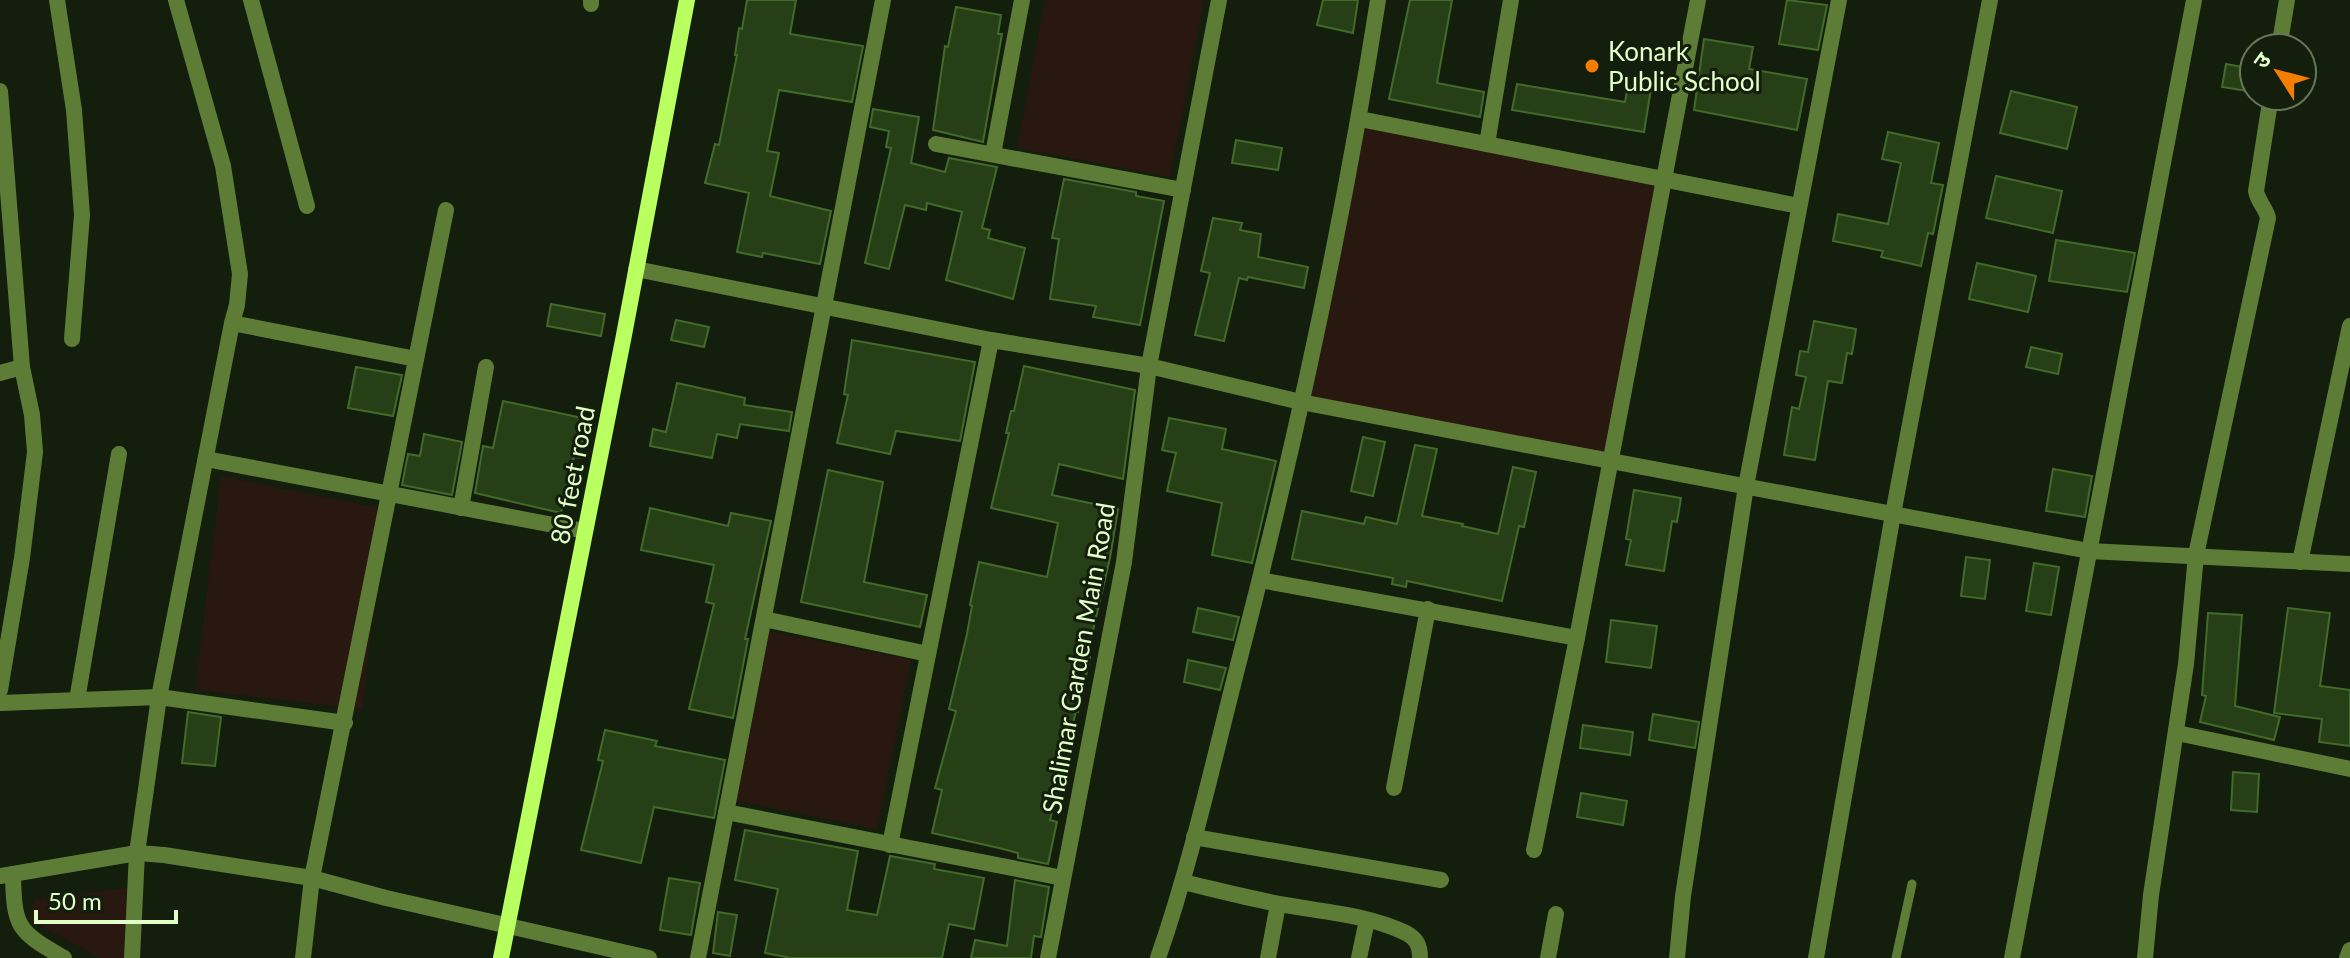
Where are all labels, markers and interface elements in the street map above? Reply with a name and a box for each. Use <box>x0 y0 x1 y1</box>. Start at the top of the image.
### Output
north arrow <box>2238 32 2318 112</box>
place label: Konark Public School <box>1608 35 1761 97</box>
text: उ <box>2247 46 2277 73</box>
marker: Konark Public School <box>1583 57 1601 75</box>
street label: 80 feet road <box>543 403 601 547</box>
street label: Shalimar Garden Main Road <box>1035 500 1121 816</box>
scale bar <box>36 874 176 924</box>
text: 50 m <box>48 886 102 915</box>

